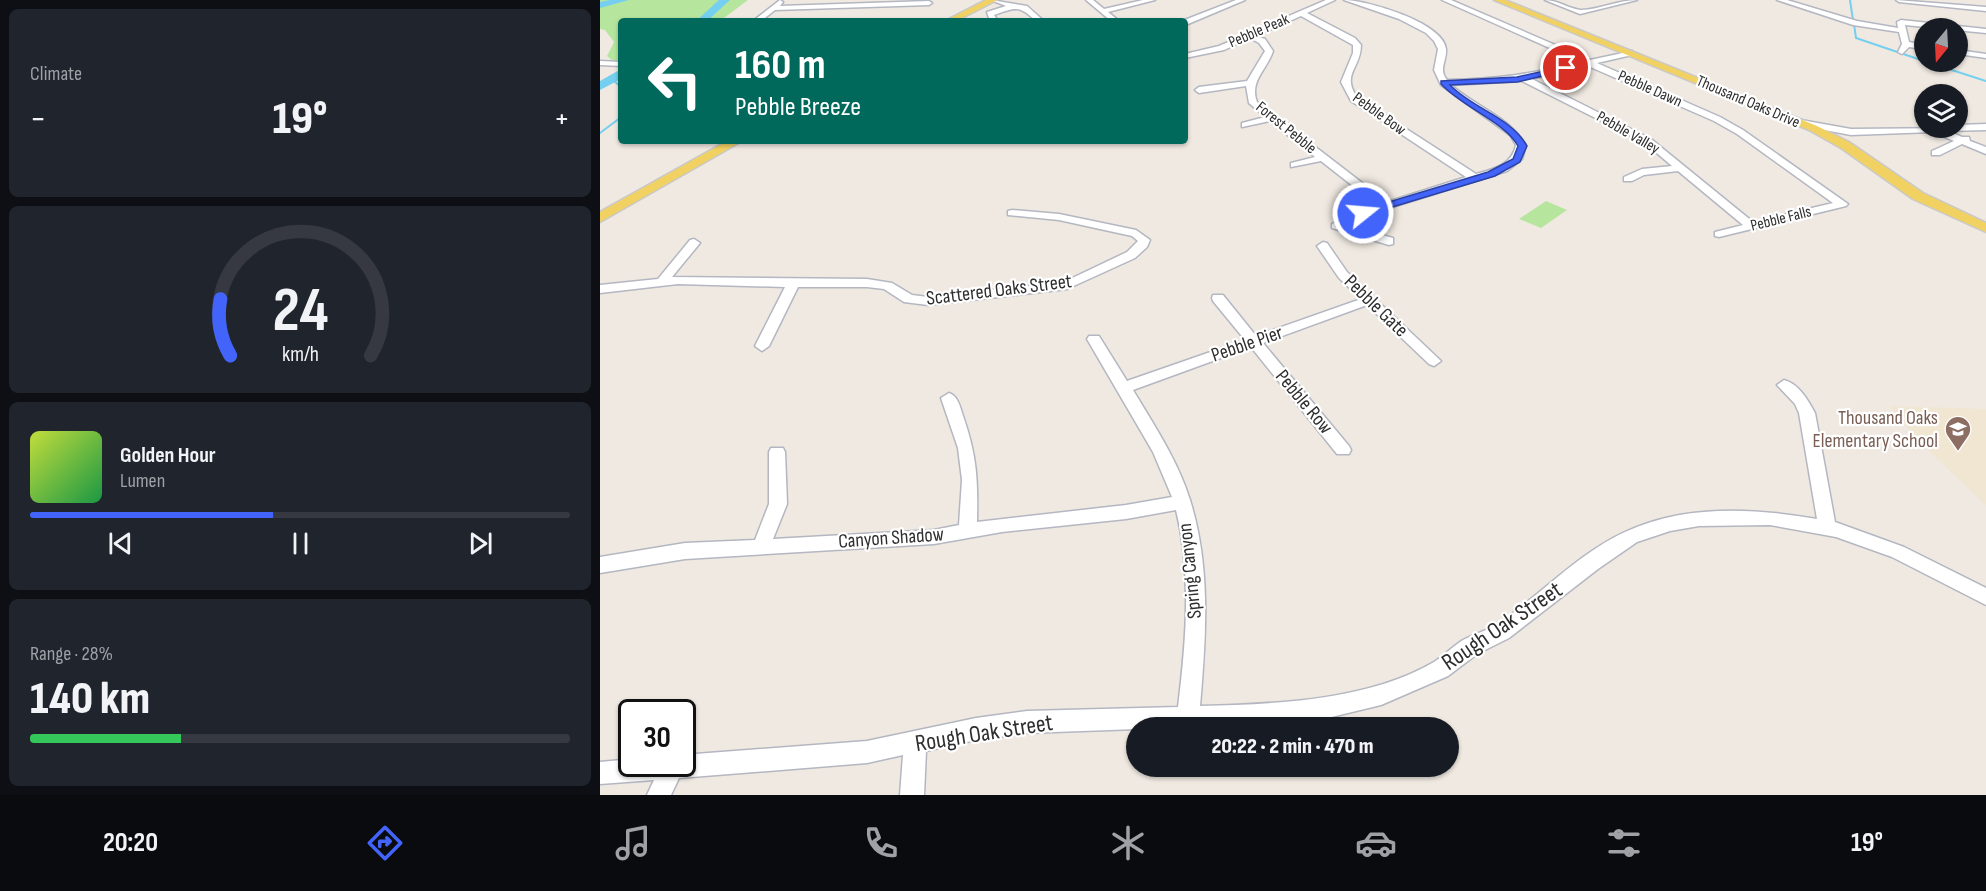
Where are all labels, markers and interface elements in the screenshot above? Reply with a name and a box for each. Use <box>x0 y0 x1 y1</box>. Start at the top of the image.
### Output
street label: Pebble Peak <box>1226 10 1292 52</box>
north arrow <box>1914 18 1968 72</box>
map controls <box>1914 18 1968 138</box>
text: 160 m <box>735 40 826 91</box>
icon: left <box>636 42 714 120</box>
pin <box>1540 42 1591 93</box>
icon: arrive <box>1549 51 1582 84</box>
text: Climate <box>30 62 82 86</box>
street label: Pebble Dawn <box>1615 66 1685 112</box>
street label: Thousand Oaks Drive <box>1693 72 1803 132</box>
button: layers <box>1914 84 1968 138</box>
street label: Pebble Bow <box>1349 88 1409 140</box>
text: Pebble Breeze <box>735 91 861 123</box>
text: 19° <box>273 92 327 147</box>
street label: Forest Pebble <box>1252 98 1320 158</box>
text: − <box>30 99 46 139</box>
text: + <box>554 99 570 139</box>
street label: Pebble Valley <box>1593 107 1663 159</box>
position arrow <box>1331 181 1395 245</box>
street label: Pebble Falls <box>1749 202 1814 236</box>
street label: Scattered Oaks Street <box>925 269 1073 311</box>
street label: Pebble Gate <box>1339 270 1413 342</box>
text: 24 <box>272 274 328 349</box>
street label: Pebble Pier <box>1208 321 1286 367</box>
text: km/h <box>281 343 319 368</box>
street label: Pebble Row <box>1270 365 1338 439</box>
place label: Thousand Oaks Elementary School <box>1812 406 1938 453</box>
school or university icon: Thousand Oaks Elementary School <box>1943 414 1973 452</box>
text: Golden Hour <box>120 442 216 469</box>
text: Lumen <box>120 469 165 493</box>
street label: Canyon Shadow <box>837 522 945 554</box>
street label: Spring Canyon <box>1173 522 1207 620</box>
icon: previous <box>104 527 137 560</box>
icon: pause <box>284 527 317 560</box>
icon: next <box>464 527 497 560</box>
street label: Rough Oak Street <box>1436 575 1568 677</box>
text: Range · 28% <box>30 642 113 666</box>
text: 140 km <box>30 672 150 727</box>
speed limit sign: 30 <box>618 699 696 777</box>
street label: Rough Oak Street <box>913 708 1055 758</box>
text: 20:22 · 2 min · 470 m <box>1211 733 1374 760</box>
icon: directions <box>364 822 406 864</box>
icon: music <box>612 822 654 864</box>
icon: phone <box>860 822 902 864</box>
icon: climate <box>1107 822 1149 864</box>
icon: car <box>1355 822 1397 864</box>
icon: filters <box>1603 822 1645 864</box>
text: 20:20 <box>103 827 158 859</box>
text: 19° <box>1851 827 1883 859</box>

